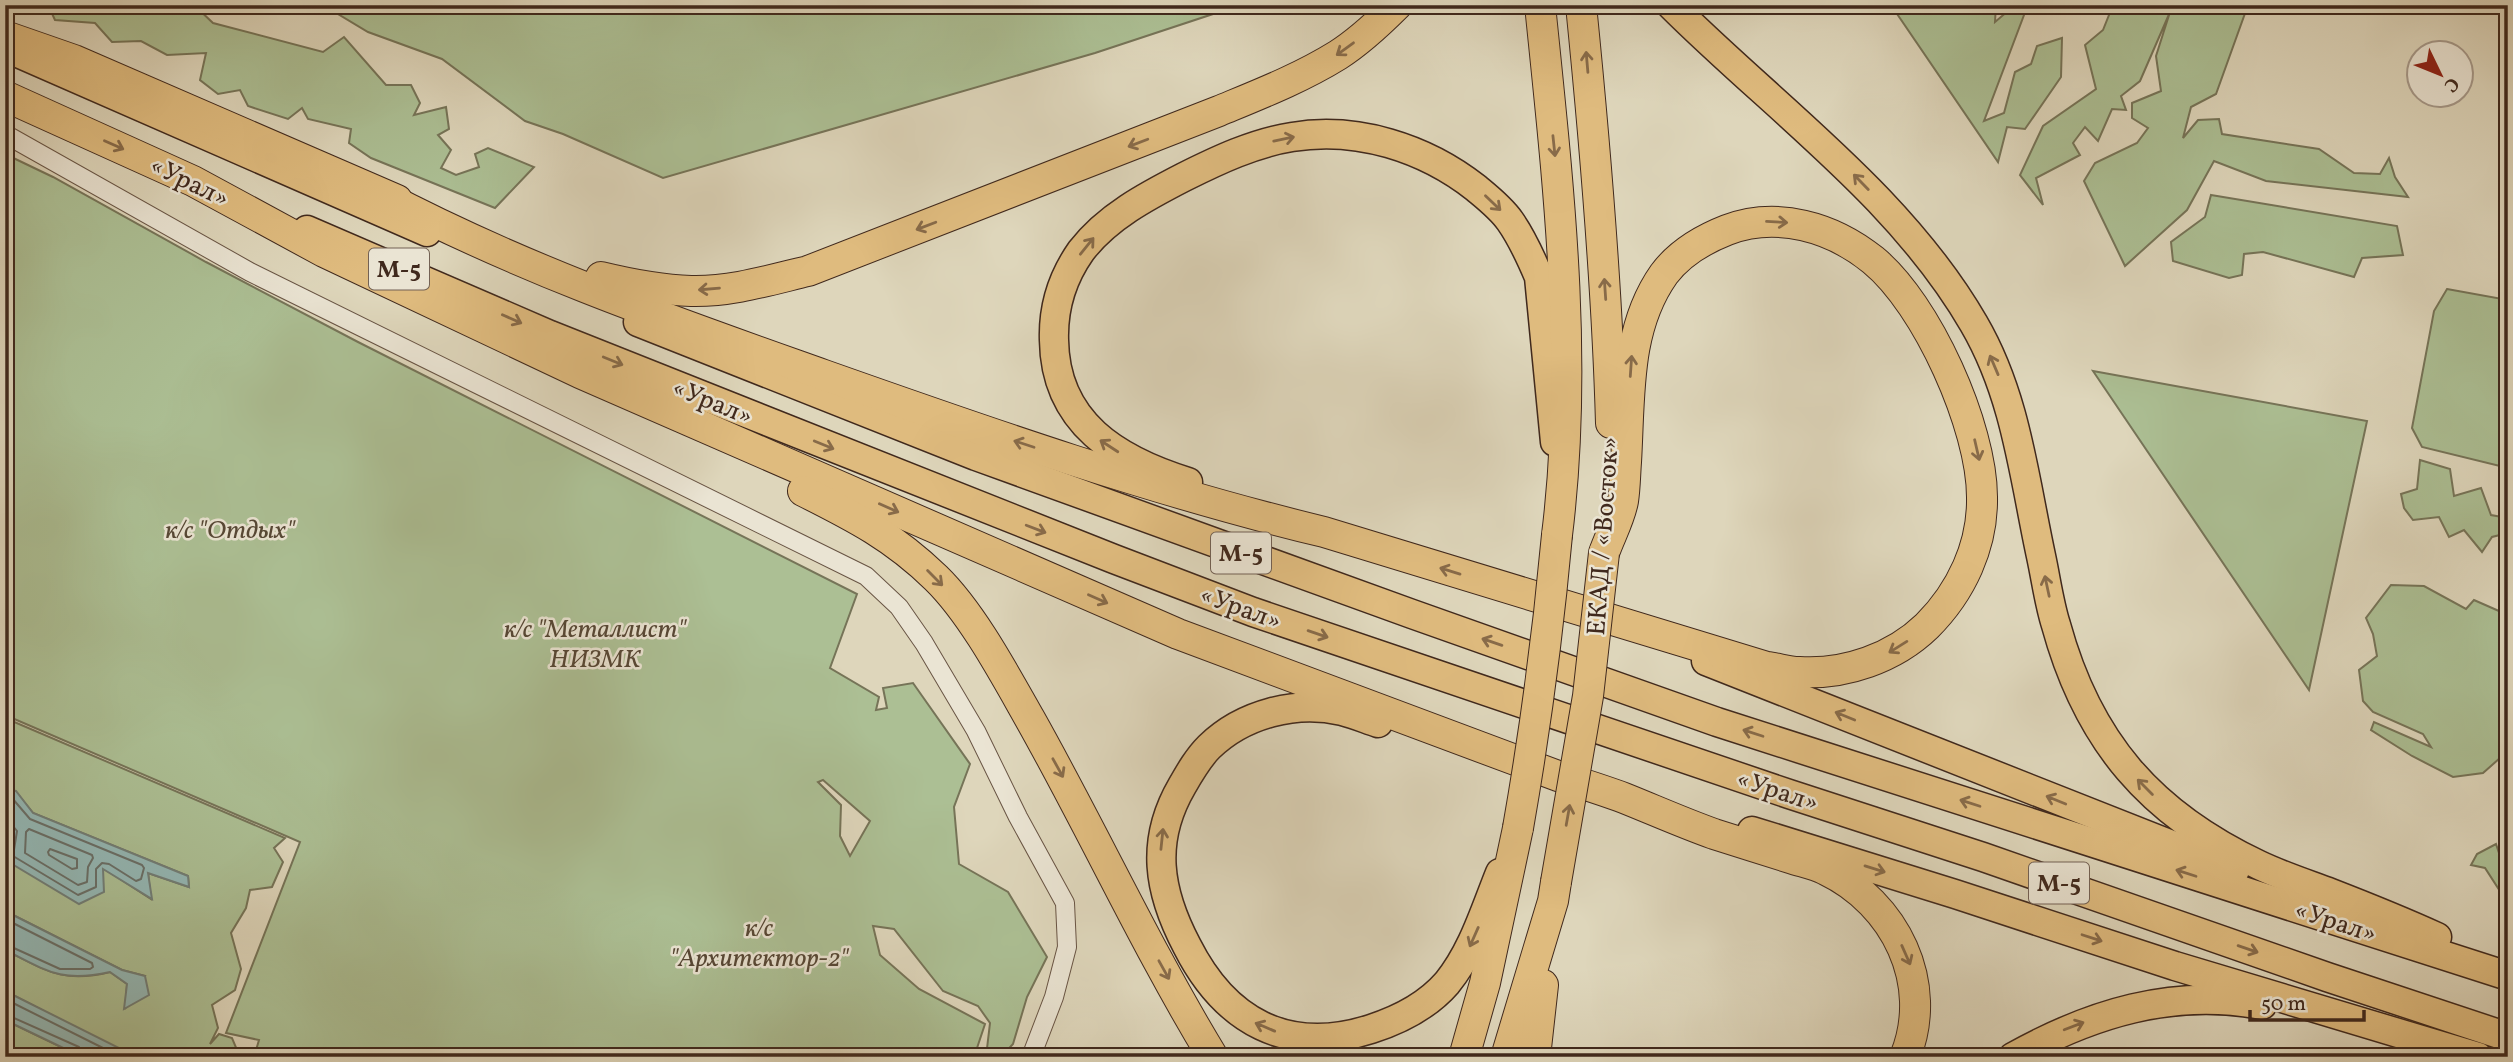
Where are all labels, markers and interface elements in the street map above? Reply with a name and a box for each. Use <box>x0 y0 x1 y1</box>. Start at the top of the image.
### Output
north arrow <box>2404 38 2474 108</box>
one-way arrow <box>1336 42 1355 57</box>
one-way arrow <box>1580 52 1593 74</box>
text: С <box>2437 71 2465 98</box>
one-way arrow <box>1272 132 1295 146</box>
one-way arrow <box>1547 135 1560 157</box>
one-way arrow <box>1128 138 1150 151</box>
one-way arrow <box>103 139 124 152</box>
street label: «Урал» <box>144 148 235 217</box>
one-way arrow <box>1853 174 1870 191</box>
one-way arrow <box>1484 195 1501 212</box>
one-way arrow <box>1765 216 1788 229</box>
one-way arrow <box>916 220 938 233</box>
one-way arrow <box>1079 237 1094 255</box>
road number: М-5 <box>369 248 429 290</box>
one-way arrow <box>1598 278 1611 301</box>
one-way arrow <box>698 283 721 296</box>
one-way arrow <box>501 313 522 326</box>
one-way arrow <box>602 355 623 368</box>
one-way arrow <box>1625 355 1638 378</box>
one-way arrow <box>1987 355 2000 376</box>
street label: «Урал» <box>667 370 758 435</box>
street label: ЕКАД / «Восток» <box>1579 436 1629 637</box>
one-way arrow <box>1013 437 1035 449</box>
one-way arrow <box>1100 438 1120 452</box>
one-way arrow <box>1971 439 1984 461</box>
one-way arrow <box>813 440 834 453</box>
one-way arrow <box>878 502 900 515</box>
park label: к/с "Отдых" <box>165 513 296 549</box>
one-way arrow <box>1024 523 1046 536</box>
road number: М-5 <box>1211 532 1271 574</box>
one-way arrow <box>1440 564 1462 576</box>
one-way arrow <box>926 569 943 586</box>
one-way arrow <box>2040 575 2054 598</box>
street label: «Урал» <box>1195 578 1286 640</box>
one-way arrow <box>1087 593 1108 606</box>
park label: к/с "Металлист" НИЗМК <box>504 612 688 678</box>
one-way arrow <box>1306 629 1328 641</box>
one-way arrow <box>1482 635 1504 647</box>
one-way arrow <box>1888 641 1908 655</box>
one-way arrow <box>1834 708 1856 721</box>
one-way arrow <box>1742 726 1764 739</box>
one-way arrow <box>1051 758 1065 778</box>
street label: «Урал» <box>1732 762 1823 822</box>
one-way arrow <box>2136 779 2153 796</box>
one-way arrow <box>2046 792 2068 805</box>
one-way arrow <box>1959 796 1981 808</box>
one-way arrow <box>1562 804 1575 827</box>
one-way arrow <box>1156 828 1169 851</box>
road number: М-5 <box>2029 862 2089 903</box>
one-way arrow <box>1864 863 1886 876</box>
one-way arrow <box>2176 866 2198 878</box>
street label: «Урал» <box>2290 893 2381 953</box>
park label: к/с "Архитектор-2" <box>669 911 850 977</box>
one-way arrow <box>1467 926 1480 947</box>
one-way arrow <box>2080 933 2102 946</box>
one-way arrow <box>1900 944 1913 965</box>
one-way arrow <box>2236 944 2258 956</box>
one-way arrow <box>1157 959 1171 979</box>
scale bar <box>2250 978 2364 1022</box>
text: 50 m <box>2261 990 2306 1019</box>
one-way arrow <box>1255 1019 1276 1032</box>
one-way arrow <box>2063 1019 2084 1032</box>

